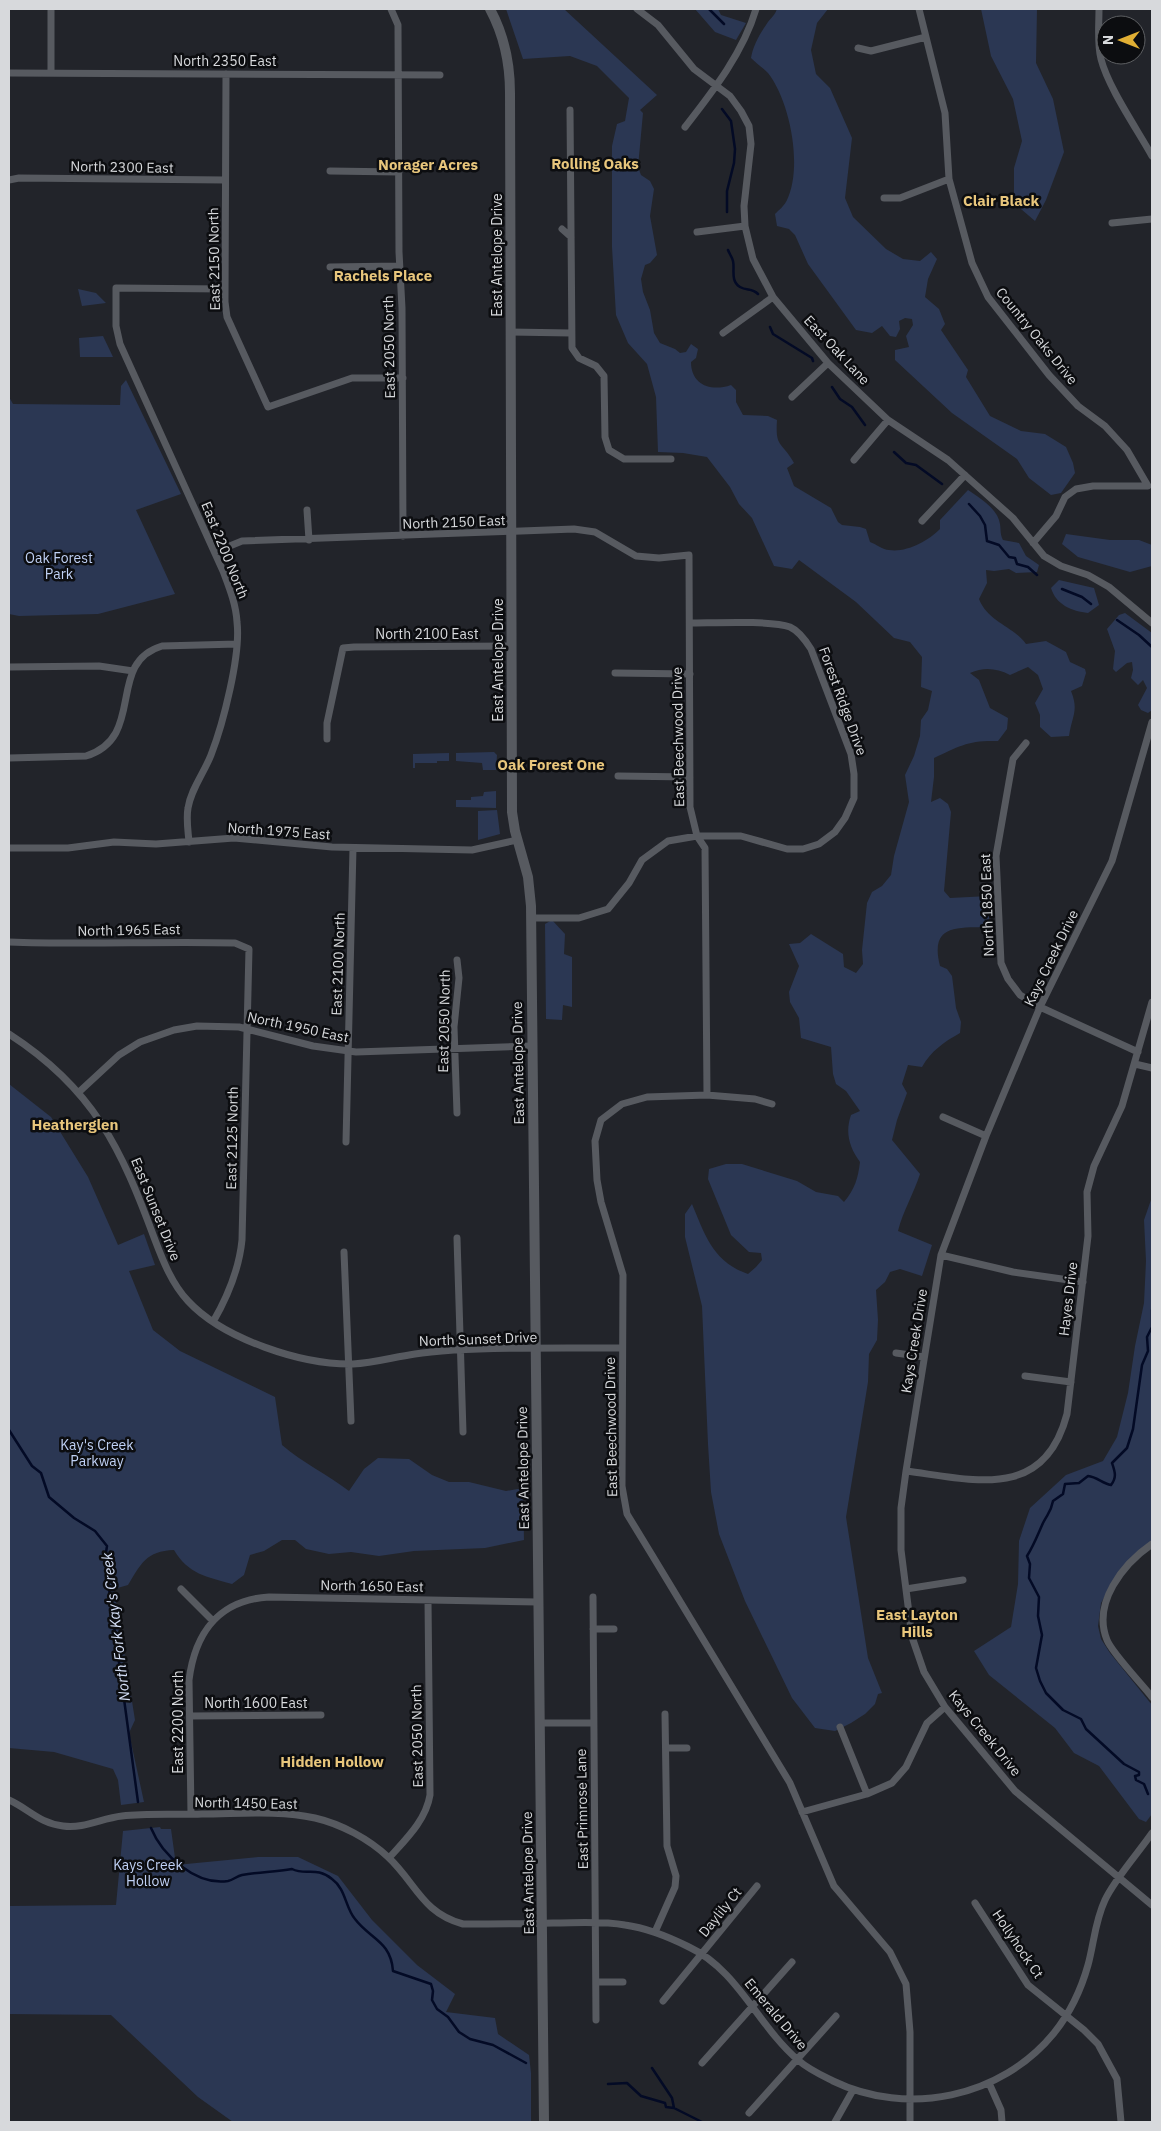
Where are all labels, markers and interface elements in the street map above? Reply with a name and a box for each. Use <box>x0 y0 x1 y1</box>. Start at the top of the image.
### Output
north arrow <box>1096 15 1146 65</box>
text: N <box>1099 35 1117 45</box>
street label: North 2350 East <box>173 52 277 70</box>
district label: Rolling Oaks <box>551 154 639 173</box>
district label: Norager Acres <box>378 155 478 174</box>
street label: North 2300 East <box>70 157 174 177</box>
district label: Clair Black <box>963 191 1039 210</box>
street label: East Antelope Drive <box>488 193 506 317</box>
street label: East 2150 North <box>204 207 224 311</box>
district label: Rachels Place <box>334 266 432 285</box>
street label: Country Oaks Drive <box>992 284 1082 389</box>
street label: East 2050 North <box>379 295 399 399</box>
street label: East Oak Lane <box>800 311 874 389</box>
street label: East 2200 North <box>197 499 253 601</box>
street label: North 2150 East <box>402 511 506 533</box>
park label: Oak Forest Park <box>25 549 93 583</box>
street label: East Antelope Drive <box>489 598 507 722</box>
street label: North 2100 East <box>375 625 479 643</box>
street label: Forest Ridge Drive <box>815 644 871 758</box>
street label: East Beechwood Drive <box>668 666 688 807</box>
district label: Oak Forest One <box>497 755 605 774</box>
street label: North 1975 East <box>227 818 331 844</box>
street label: North 1850 East <box>976 853 998 957</box>
street label: Kays Creek Drive <box>1020 906 1082 1009</box>
street label: East 2100 North <box>327 912 349 1016</box>
street label: North 1965 East <box>77 920 181 940</box>
street label: East 2050 North <box>434 969 454 1073</box>
street label: East Antelope Drive <box>508 1001 528 1125</box>
street label: North 1950 East <box>246 1007 350 1047</box>
street label: East 2125 North <box>222 1086 242 1190</box>
district label: Heatherglen <box>32 1115 118 1134</box>
street label: East Sunset Drive <box>127 1155 185 1264</box>
street label: Hayes Drive <box>1055 1261 1082 1337</box>
street label: Kays Creek Drive <box>897 1287 931 1394</box>
street label: North Sunset Drive <box>419 1328 538 1350</box>
street label: East Beechwood Drive <box>601 1356 621 1497</box>
street label: East Antelope Drive <box>513 1406 533 1530</box>
park label: Kay's Creek Parkway <box>60 1436 134 1470</box>
water label: North Fork Kay's Creek <box>97 1551 134 1703</box>
street label: North 1650 East <box>320 1576 424 1596</box>
district label: East Layton Hills <box>876 1605 958 1641</box>
street label: East 2200 North <box>169 1670 187 1774</box>
street label: East 2050 North <box>407 1684 427 1788</box>
street label: Kays Creek Drive <box>945 1686 1025 1780</box>
street label: North 1600 East <box>204 1694 308 1712</box>
street label: East Primrose Lane <box>572 1748 592 1869</box>
district label: Hidden Hollow <box>280 1752 384 1771</box>
street label: North 1450 East <box>194 1793 298 1813</box>
street label: East Antelope Drive <box>518 1811 538 1935</box>
park label: Kays Creek Hollow <box>113 1856 183 1890</box>
street label: Daylily Ct <box>695 1883 746 1940</box>
street label: Hollyhock Ct <box>988 1906 1048 1982</box>
street label: Emerald Drive <box>741 1974 811 2054</box>

